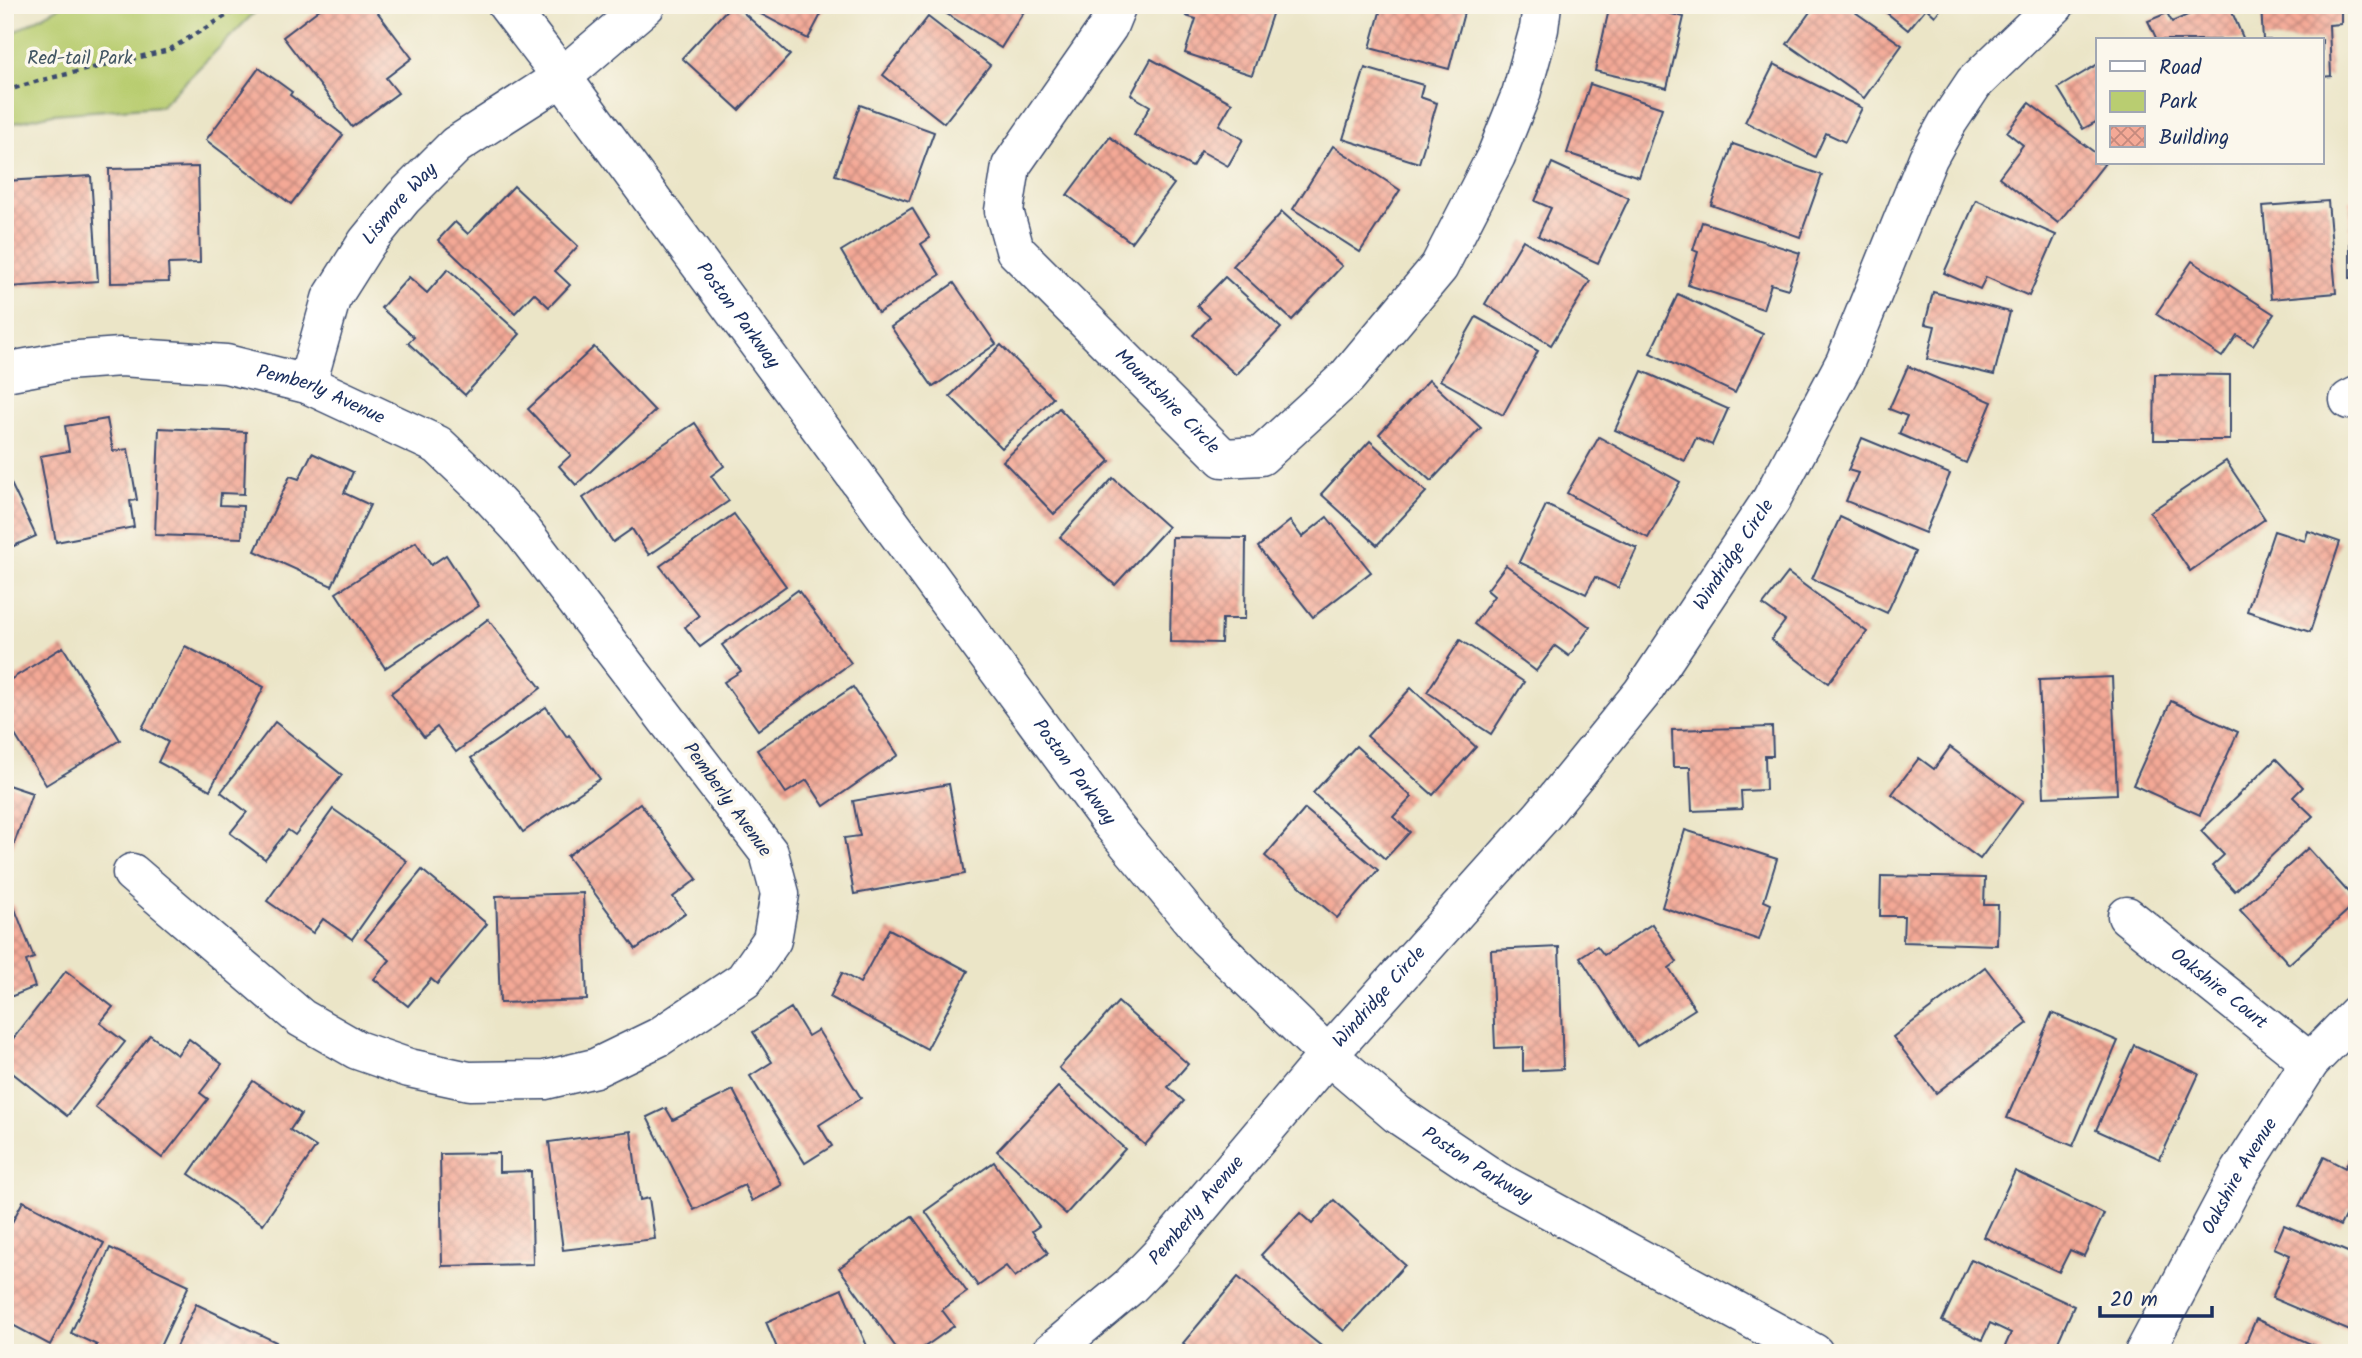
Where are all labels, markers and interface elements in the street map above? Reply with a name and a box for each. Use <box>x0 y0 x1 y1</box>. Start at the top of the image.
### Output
legend <box>2096 38 2324 164</box>
park label: Red-tail Park <box>27 44 133 74</box>
text: Road <box>2159 52 2202 85</box>
text: Park <box>2159 86 2197 119</box>
text: Building <box>2159 122 2229 155</box>
street label: Lismore Way <box>355 155 446 252</box>
street label: Poston Parkway <box>688 256 788 376</box>
street label: Mountshire Circle <box>1107 342 1227 462</box>
street label: Pemberly Avenue <box>253 357 390 433</box>
street label: Windridge Circle <box>1686 493 1783 617</box>
street label: Poston Parkway <box>1024 713 1124 833</box>
street label: Pemberly Avenue <box>675 736 779 864</box>
street label: Windridge Circle <box>1326 939 1434 1055</box>
street label: Oakshire Court <box>2163 941 2274 1038</box>
street label: Oakshire Avenue <box>2194 1112 2286 1240</box>
street label: Poston Parkway <box>1415 1120 1538 1213</box>
street label: Pemberly Avenue <box>1142 1149 1252 1273</box>
scale bar <box>2100 1274 2212 1318</box>
text: 20 m <box>2110 1284 2158 1317</box>

